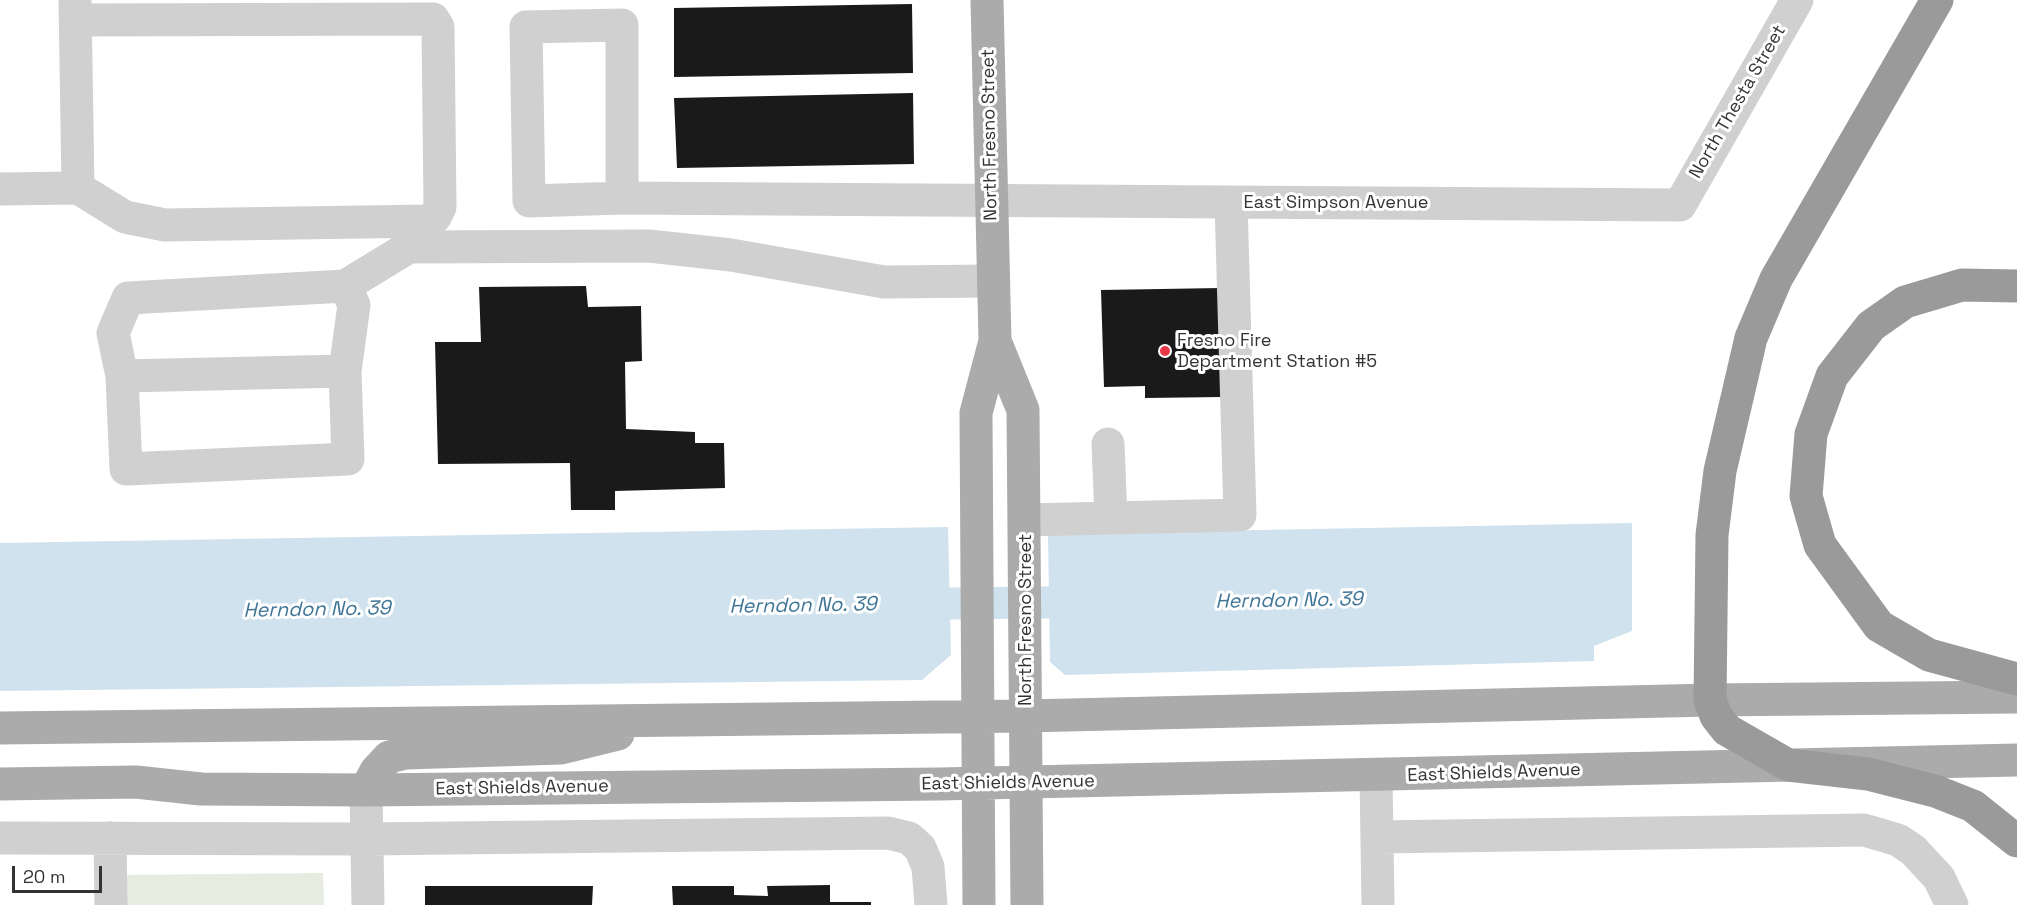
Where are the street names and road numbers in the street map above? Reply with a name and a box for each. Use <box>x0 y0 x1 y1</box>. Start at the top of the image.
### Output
street label: North Thesta Street <box>1685 21 1791 183</box>
street label: North Fresno Street <box>978 49 1002 221</box>
street label: East Simpson Avenue <box>1244 192 1428 214</box>
street label: North Fresno Street <box>1015 534 1037 706</box>
street label: East Shields Avenue <box>1407 759 1581 787</box>
street label: East Shields Avenue <box>921 771 1095 795</box>
street label: East Shields Avenue <box>435 776 609 800</box>

